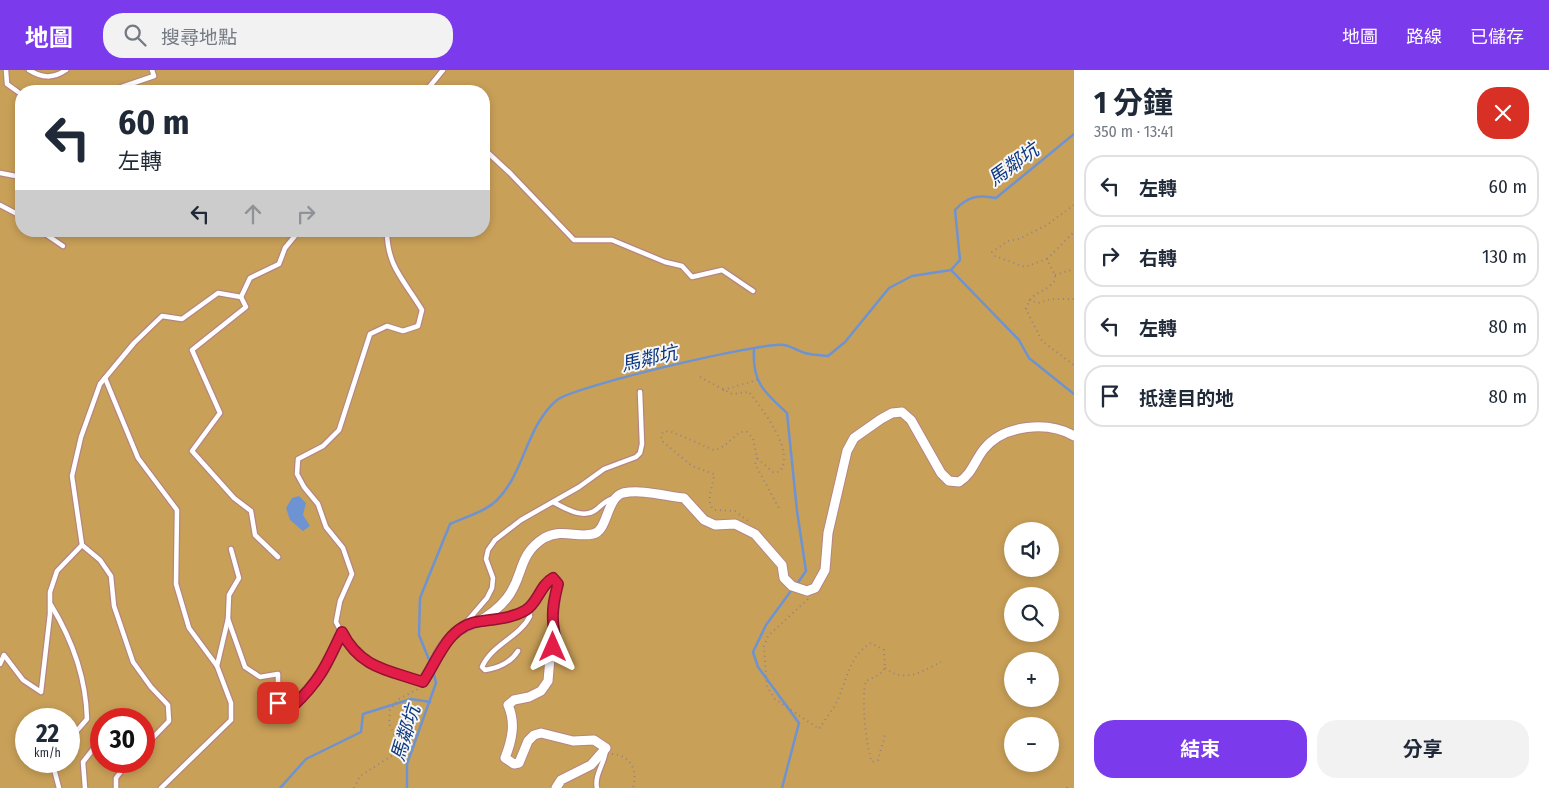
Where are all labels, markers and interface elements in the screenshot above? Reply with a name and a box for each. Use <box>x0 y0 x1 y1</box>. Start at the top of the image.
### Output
search box <box>103 13 453 58</box>
icon: search <box>121 21 149 49</box>
text: 地圖 <box>25 24 73 52</box>
text: 搜尋地點 <box>161 26 237 49</box>
text: 地圖 <box>1342 26 1378 48</box>
text: 路線 <box>1406 26 1442 48</box>
text: 已儲存 <box>1470 26 1524 48</box>
text: 1 分鐘 <box>1094 85 1173 121</box>
button: close <box>1477 87 1529 139</box>
text: 60 m <box>118 101 189 143</box>
icon: left <box>35 105 100 170</box>
text: 350 m · 13:41 <box>1094 122 1174 141</box>
water label: 馬鄰坑 <box>983 137 1046 190</box>
text: 左轉 <box>118 148 162 175</box>
icon: left <box>1096 172 1124 200</box>
text: 60 m <box>1489 175 1527 198</box>
text: 左轉 <box>1139 177 1177 200</box>
icon: left <box>186 200 214 228</box>
icon: ahead <box>239 200 267 228</box>
icon: right <box>292 200 320 228</box>
icon: right <box>1096 242 1124 270</box>
text: 130 m <box>1482 245 1527 268</box>
text: 右轉 <box>1139 247 1177 270</box>
icon: left <box>1096 312 1124 340</box>
text: 80 m <box>1489 315 1527 338</box>
text: 左轉 <box>1139 317 1177 340</box>
water label: 馬鄰坑 <box>619 340 682 376</box>
icon: arrive <box>1096 382 1124 410</box>
text: 80 m <box>1489 385 1527 408</box>
text: 抵達目的地 <box>1139 387 1234 410</box>
map controls <box>1004 522 1059 772</box>
button: sound <box>1004 522 1059 577</box>
button: search <box>1004 587 1059 642</box>
position arrow <box>526 620 578 672</box>
button: + <box>1004 652 1059 707</box>
pin <box>257 682 299 724</box>
icon: arrive <box>264 689 292 717</box>
water label: 馬鄰坑 <box>386 700 426 764</box>
speed limit sign: 30 <box>90 708 155 773</box>
button: − <box>1004 717 1059 772</box>
text: 22 <box>36 719 59 749</box>
button: 結束 <box>1094 720 1307 778</box>
button: 分享 <box>1317 720 1529 778</box>
text: km/h <box>34 746 61 760</box>

